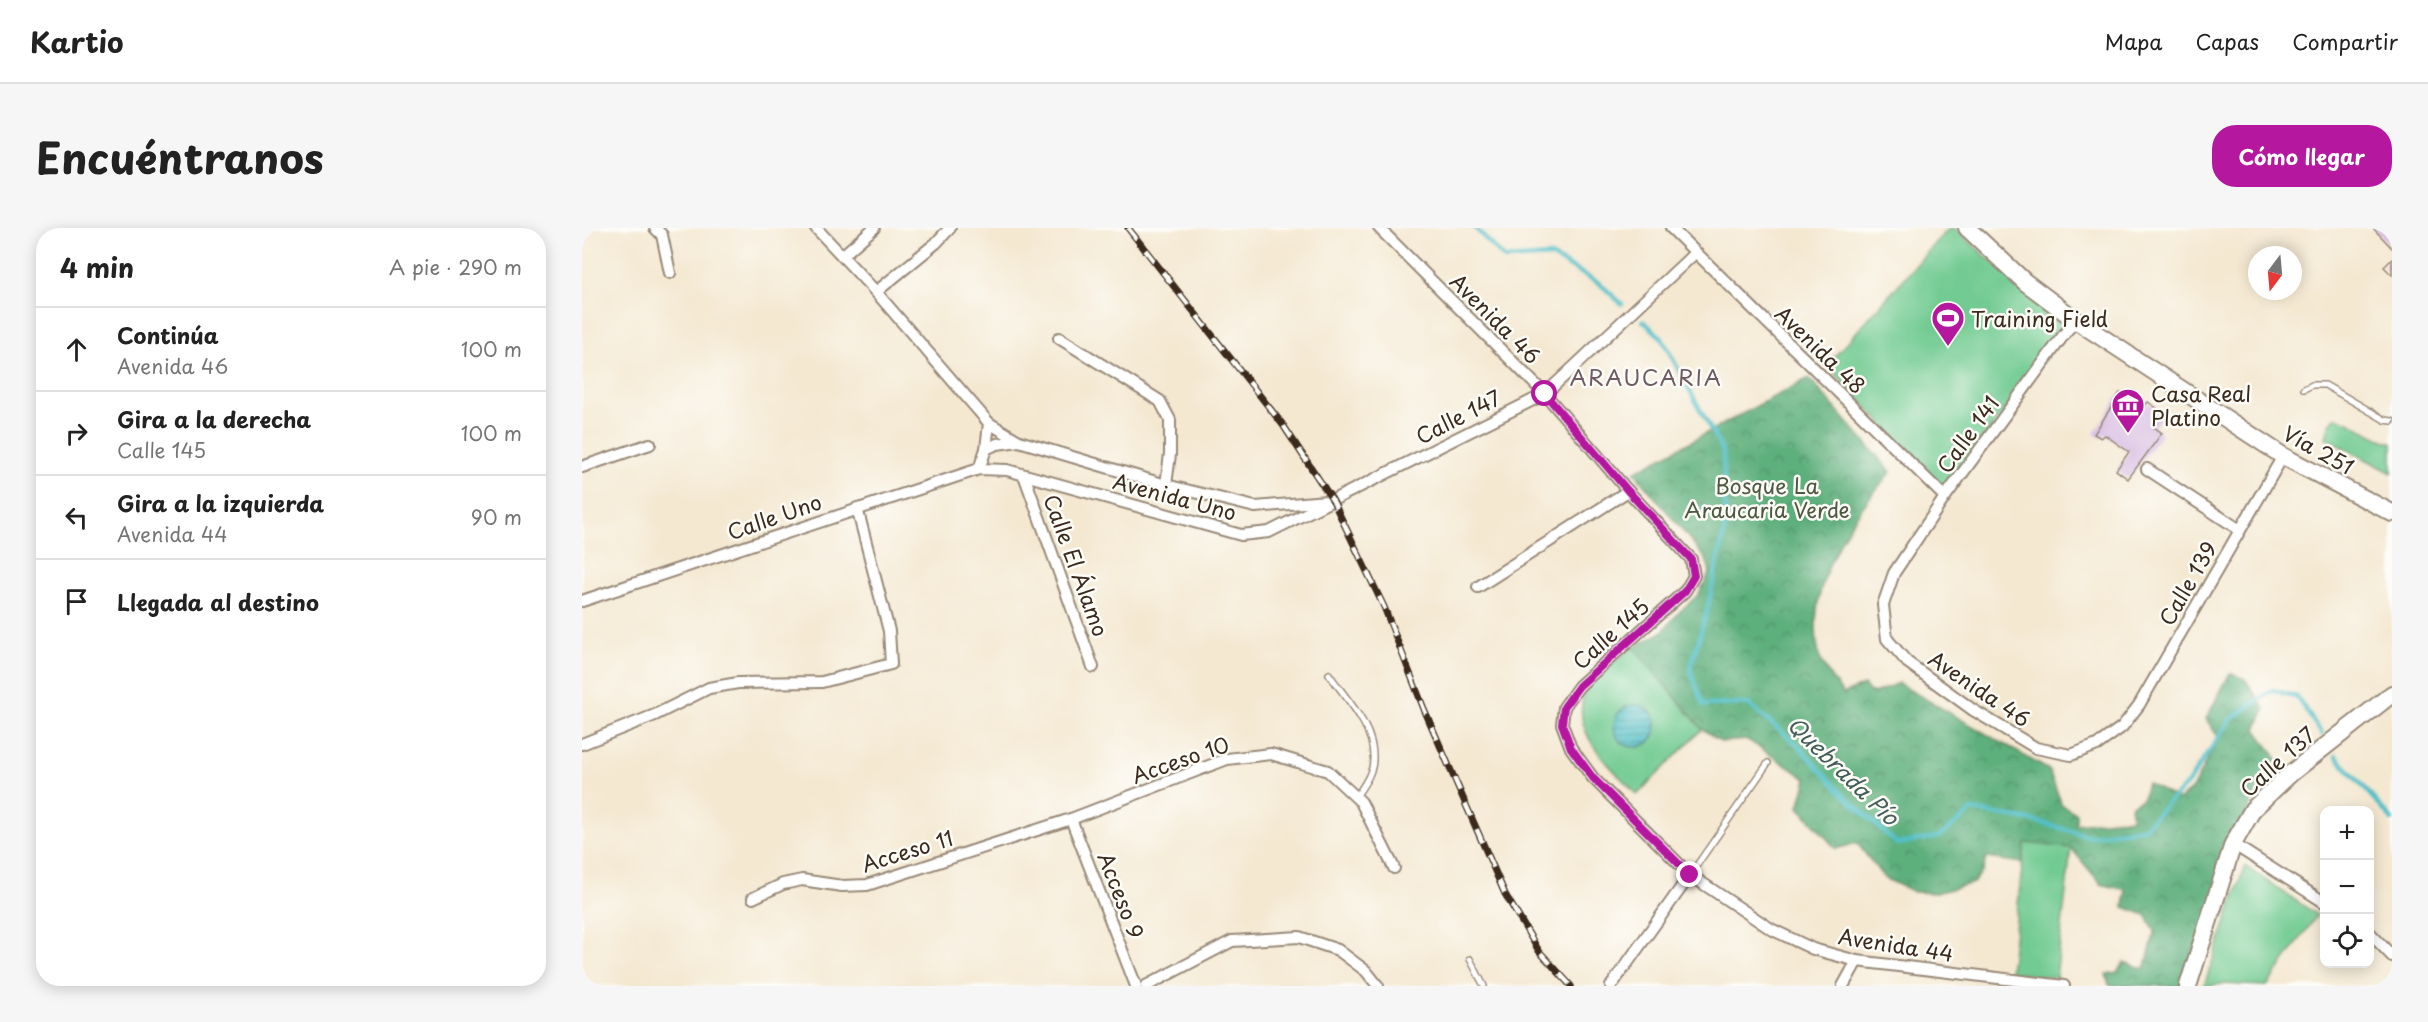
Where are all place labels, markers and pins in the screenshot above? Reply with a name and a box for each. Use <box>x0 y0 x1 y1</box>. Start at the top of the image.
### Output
sports icon: Training Field <box>1930 300 1966 347</box>
place label: Training Field <box>1971 302 2108 334</box>
place label: Casa Real Platino <box>2151 377 2251 433</box>
museum icon: Casa Real Platino <box>2110 387 2146 434</box>

